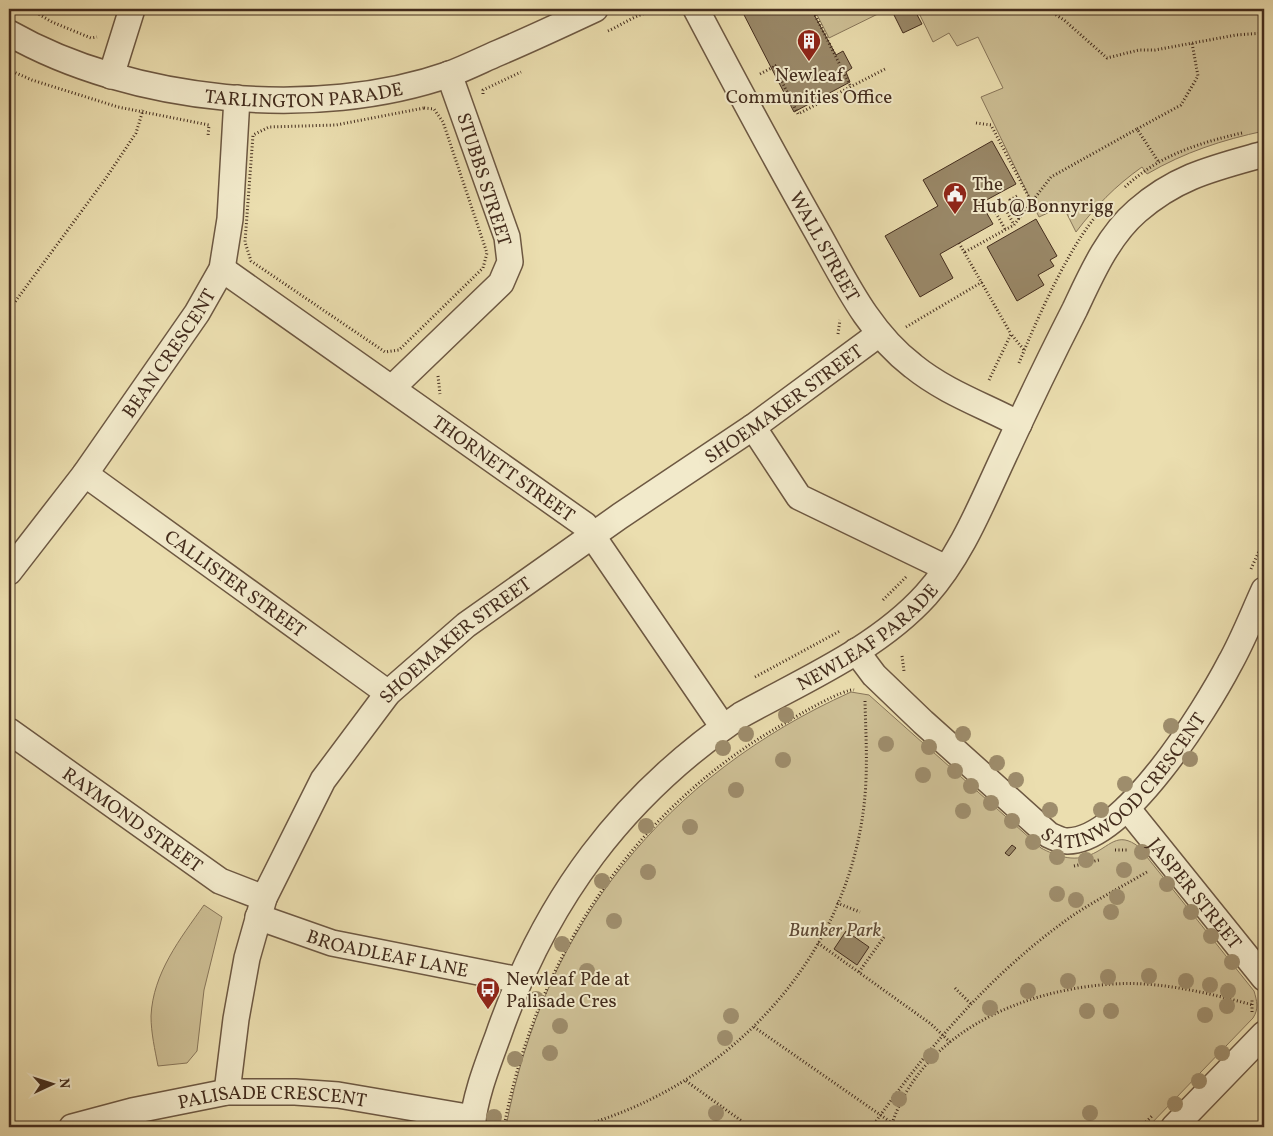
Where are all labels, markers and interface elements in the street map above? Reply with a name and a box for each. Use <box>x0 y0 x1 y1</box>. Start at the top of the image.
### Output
building icon: Newleaf Communities Office <box>796 28 822 62</box>
place label: Newleaf Communities Office <box>726 63 892 111</box>
street label: TARLINGTON PARADE <box>203 77 406 115</box>
street label: STUBBS STREET <box>449 110 517 250</box>
place label: The Hub@Bonnyrigg <box>972 172 1114 220</box>
public building icon: The Hub@Bonnyrigg <box>942 181 968 215</box>
street label: WALL STREET <box>782 187 865 307</box>
street label: BEAN CRESCENT <box>117 285 223 424</box>
street label: SHOEMAKER STREET <box>700 339 869 471</box>
street label: THORNETT STREET <box>426 410 580 529</box>
street label: CALLISTER STREET <box>158 525 311 645</box>
street label: SHOEMAKER STREET <box>374 572 537 709</box>
street label: NEWLEAF PARADE <box>793 579 945 698</box>
street label: SATINWOOD CRESCENT <box>1034 708 1213 856</box>
street label: RAYMOND STREET <box>56 762 207 880</box>
street label: JASPER STREET <box>1141 833 1247 955</box>
park label: Bunker Park <box>789 918 882 944</box>
street label: BROADLEAF LANE <box>303 924 471 985</box>
place label: Newleaf Pde at Palisade Cres <box>506 967 630 1015</box>
bus stop icon: Newleaf Pde at Palisade Cres <box>475 976 501 1010</box>
north arrow <box>28 1058 78 1108</box>
text: N <box>54 1077 73 1089</box>
street label: PALISADE CRESCENT <box>176 1081 368 1117</box>

